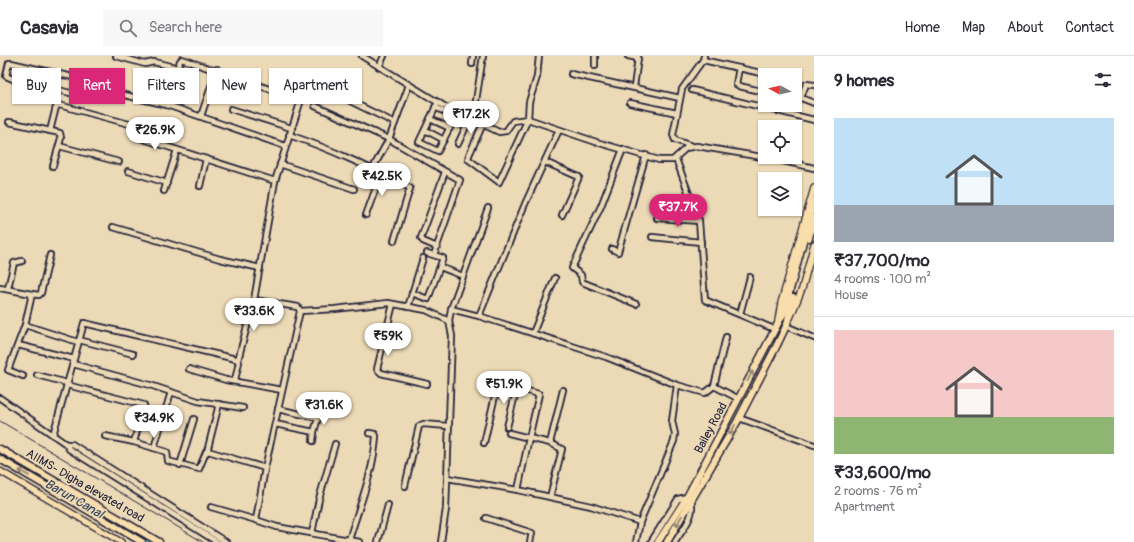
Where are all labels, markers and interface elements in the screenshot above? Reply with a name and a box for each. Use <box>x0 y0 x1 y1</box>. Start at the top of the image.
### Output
search box <box>103 10 383 46</box>
text: Casavia <box>20 16 79 40</box>
icon: search <box>117 17 139 39</box>
text: Search here <box>149 18 222 37</box>
text: Home <box>905 19 940 36</box>
text: Map <box>962 19 985 36</box>
text: About <box>1007 19 1043 36</box>
text: Contact <box>1065 19 1114 36</box>
chip: Buy <box>12 68 61 104</box>
chip: Rent <box>69 68 125 104</box>
chip: Filters <box>133 68 199 104</box>
chip: New <box>207 68 261 104</box>
chip: Apartment <box>269 68 362 104</box>
north arrow <box>758 68 802 112</box>
map controls <box>758 68 802 216</box>
icon: filters <box>1092 69 1114 91</box>
text: 9 homes <box>834 70 894 91</box>
pin: ₹17.2K <box>438 101 504 135</box>
text: ₹17.2K <box>452 106 490 122</box>
pin: ₹26.9K <box>122 117 188 151</box>
button: locate <box>758 120 802 164</box>
text: ₹26.9K <box>135 122 175 138</box>
icon: home <box>938 144 1010 216</box>
pin: ₹42.5K <box>349 163 415 197</box>
text: ₹42.5K <box>362 168 402 184</box>
button: layers <box>758 172 802 216</box>
pin: ₹37.7K <box>645 194 711 228</box>
text: ₹37.7K <box>658 199 698 215</box>
text: ₹37,700/mo <box>834 250 930 271</box>
text: 4 rooms · 100 m² <box>834 271 931 287</box>
text: House <box>834 287 868 303</box>
pin: ₹33.6K <box>221 298 287 332</box>
text: ₹33.6K <box>234 303 274 319</box>
pin: ₹59K <box>364 323 412 357</box>
text: ₹59K <box>373 328 403 344</box>
icon: home <box>938 356 1010 428</box>
one-way arrow <box>747 370 755 382</box>
pin: ₹51.9K <box>471 371 537 405</box>
text: ₹51.9K <box>485 376 523 392</box>
pin: ₹31.6K <box>291 392 357 426</box>
text: ₹31.6K <box>305 397 343 413</box>
street label: Bailey Road <box>691 400 731 456</box>
pin: ₹34.9K <box>121 405 187 439</box>
text: ₹34.9K <box>134 410 174 426</box>
one-way arrow <box>728 423 736 435</box>
street label: AIIMS- Digha elevated road <box>23 446 147 526</box>
text: ₹33,600/mo <box>834 462 931 483</box>
one-way arrow <box>18 468 30 476</box>
water label: Barun Canal <box>42 476 108 523</box>
text: 2 rooms · 76 m² <box>834 483 922 499</box>
text: Apartment <box>834 499 895 515</box>
one-way arrow <box>675 515 683 527</box>

